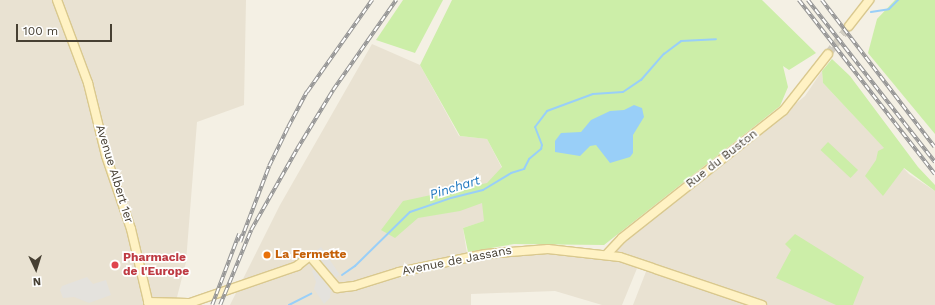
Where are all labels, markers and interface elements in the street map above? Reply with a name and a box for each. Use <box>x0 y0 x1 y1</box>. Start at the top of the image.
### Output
scale bar <box>18 16 114 42</box>
text: 100 m <box>23 24 58 38</box>
street label: Avenue Albert 1er <box>92 123 136 225</box>
street label: Rue du Buston <box>683 127 761 191</box>
water label: Pinchart <box>428 173 482 203</box>
street label: Avenue de Jassans <box>401 243 513 279</box>
place label: La Fermette <box>275 248 347 262</box>
north arrow <box>16 249 56 289</box>
marker: La Fermette <box>262 250 272 260</box>
place label: Pharmacie de l'Europe <box>123 251 189 279</box>
marker: Pharmacie de l'Europe <box>110 260 120 270</box>
text: N <box>32 275 41 288</box>

